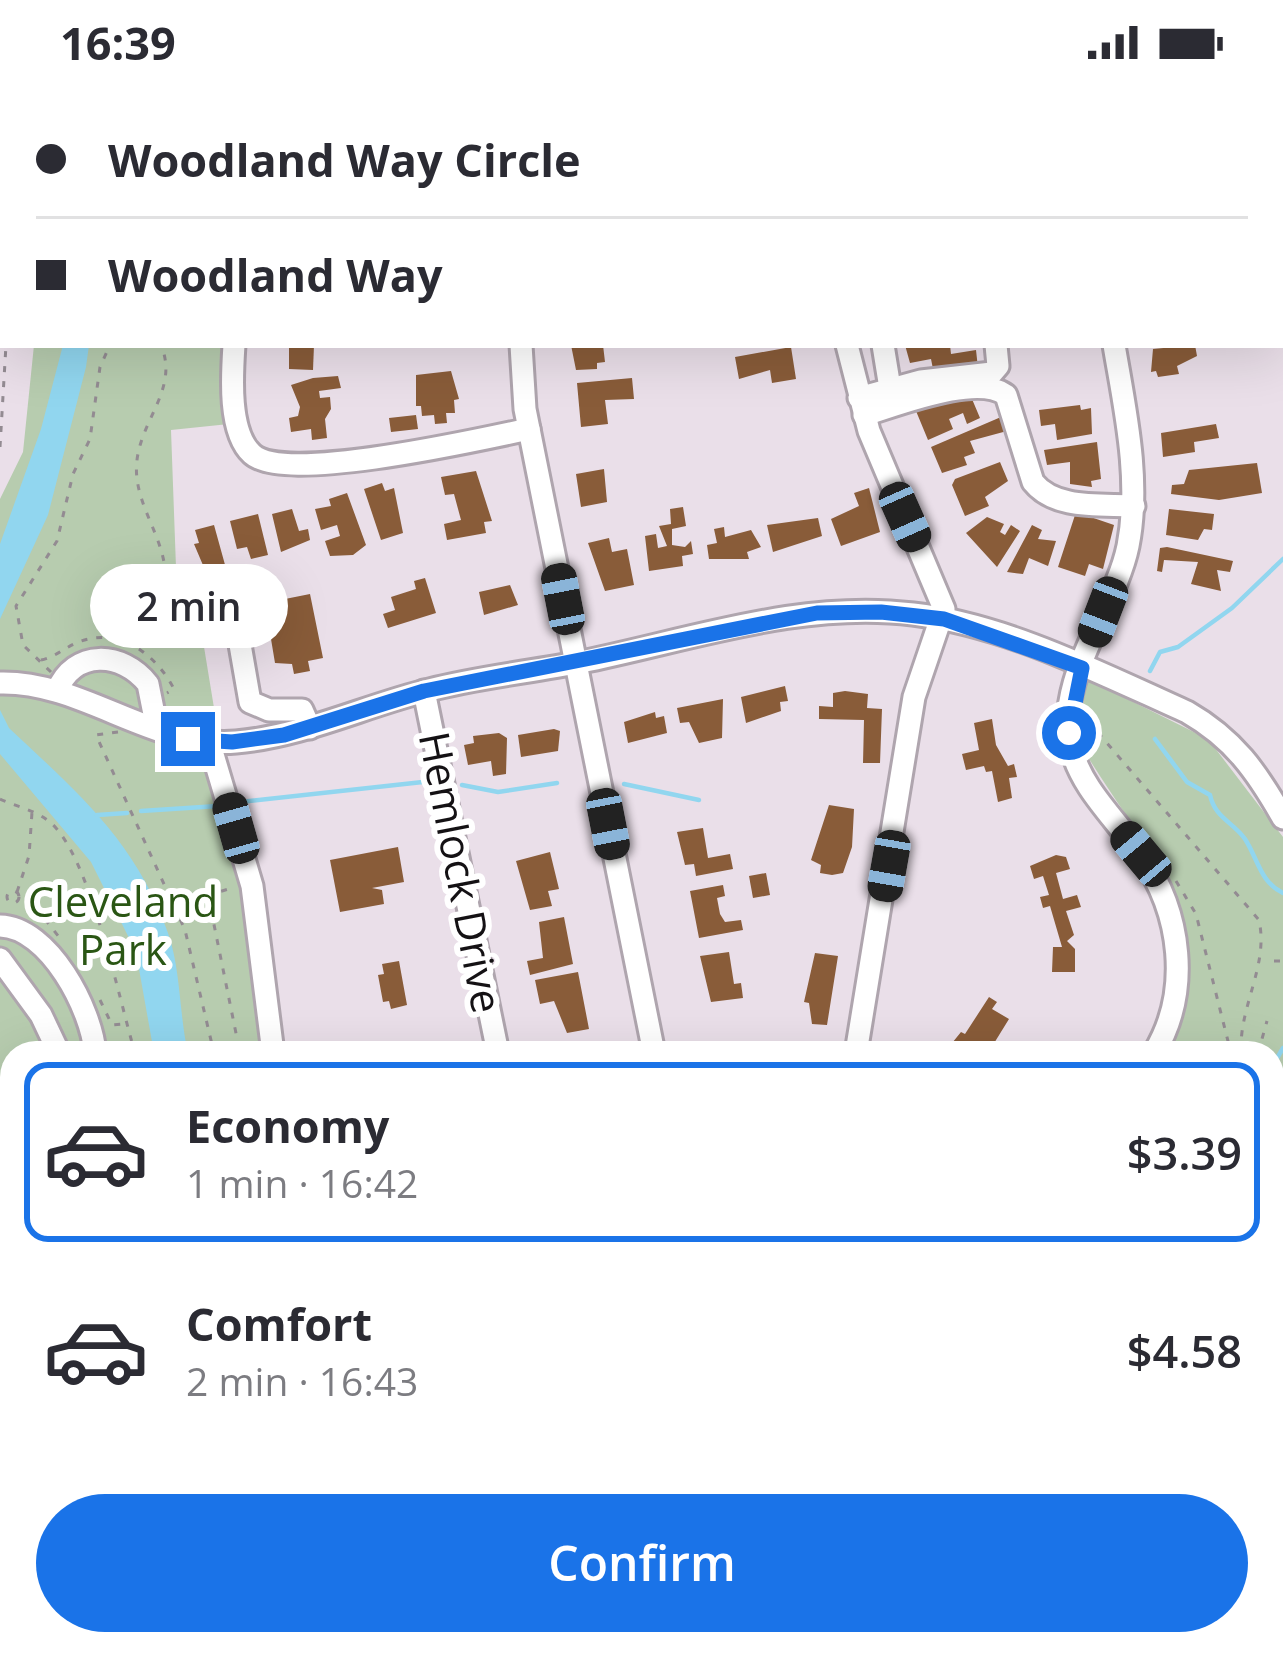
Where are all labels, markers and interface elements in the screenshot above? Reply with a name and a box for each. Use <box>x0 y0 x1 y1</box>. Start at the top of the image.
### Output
text: 16:39 <box>60 12 176 73</box>
text: Woodland Way Circle <box>108 129 581 190</box>
text: Woodland Way <box>108 244 443 305</box>
car <box>874 477 936 557</box>
car <box>538 560 588 638</box>
callout: 2 min <box>89 565 287 649</box>
car <box>1073 572 1133 652</box>
text: 2 min <box>136 579 242 632</box>
route start <box>1042 706 1096 760</box>
route end <box>161 712 215 766</box>
street label: Hemlock Drive <box>407 727 517 1017</box>
car <box>583 785 633 863</box>
car <box>209 788 263 868</box>
car <box>1104 815 1178 893</box>
car <box>865 827 913 905</box>
park label: Cleveland Park <box>28 872 218 977</box>
text: Economy <box>186 1095 389 1156</box>
icon: car <box>42 1098 150 1206</box>
text: $3.39 <box>1127 1122 1242 1183</box>
text: 1 min · 16:42 <box>186 1156 418 1209</box>
text: Comfort <box>186 1293 372 1354</box>
icon: car <box>42 1296 150 1404</box>
text: $4.58 <box>1127 1320 1242 1381</box>
text: 2 min · 16:43 <box>186 1354 418 1407</box>
button: Confirm <box>36 1494 1248 1632</box>

